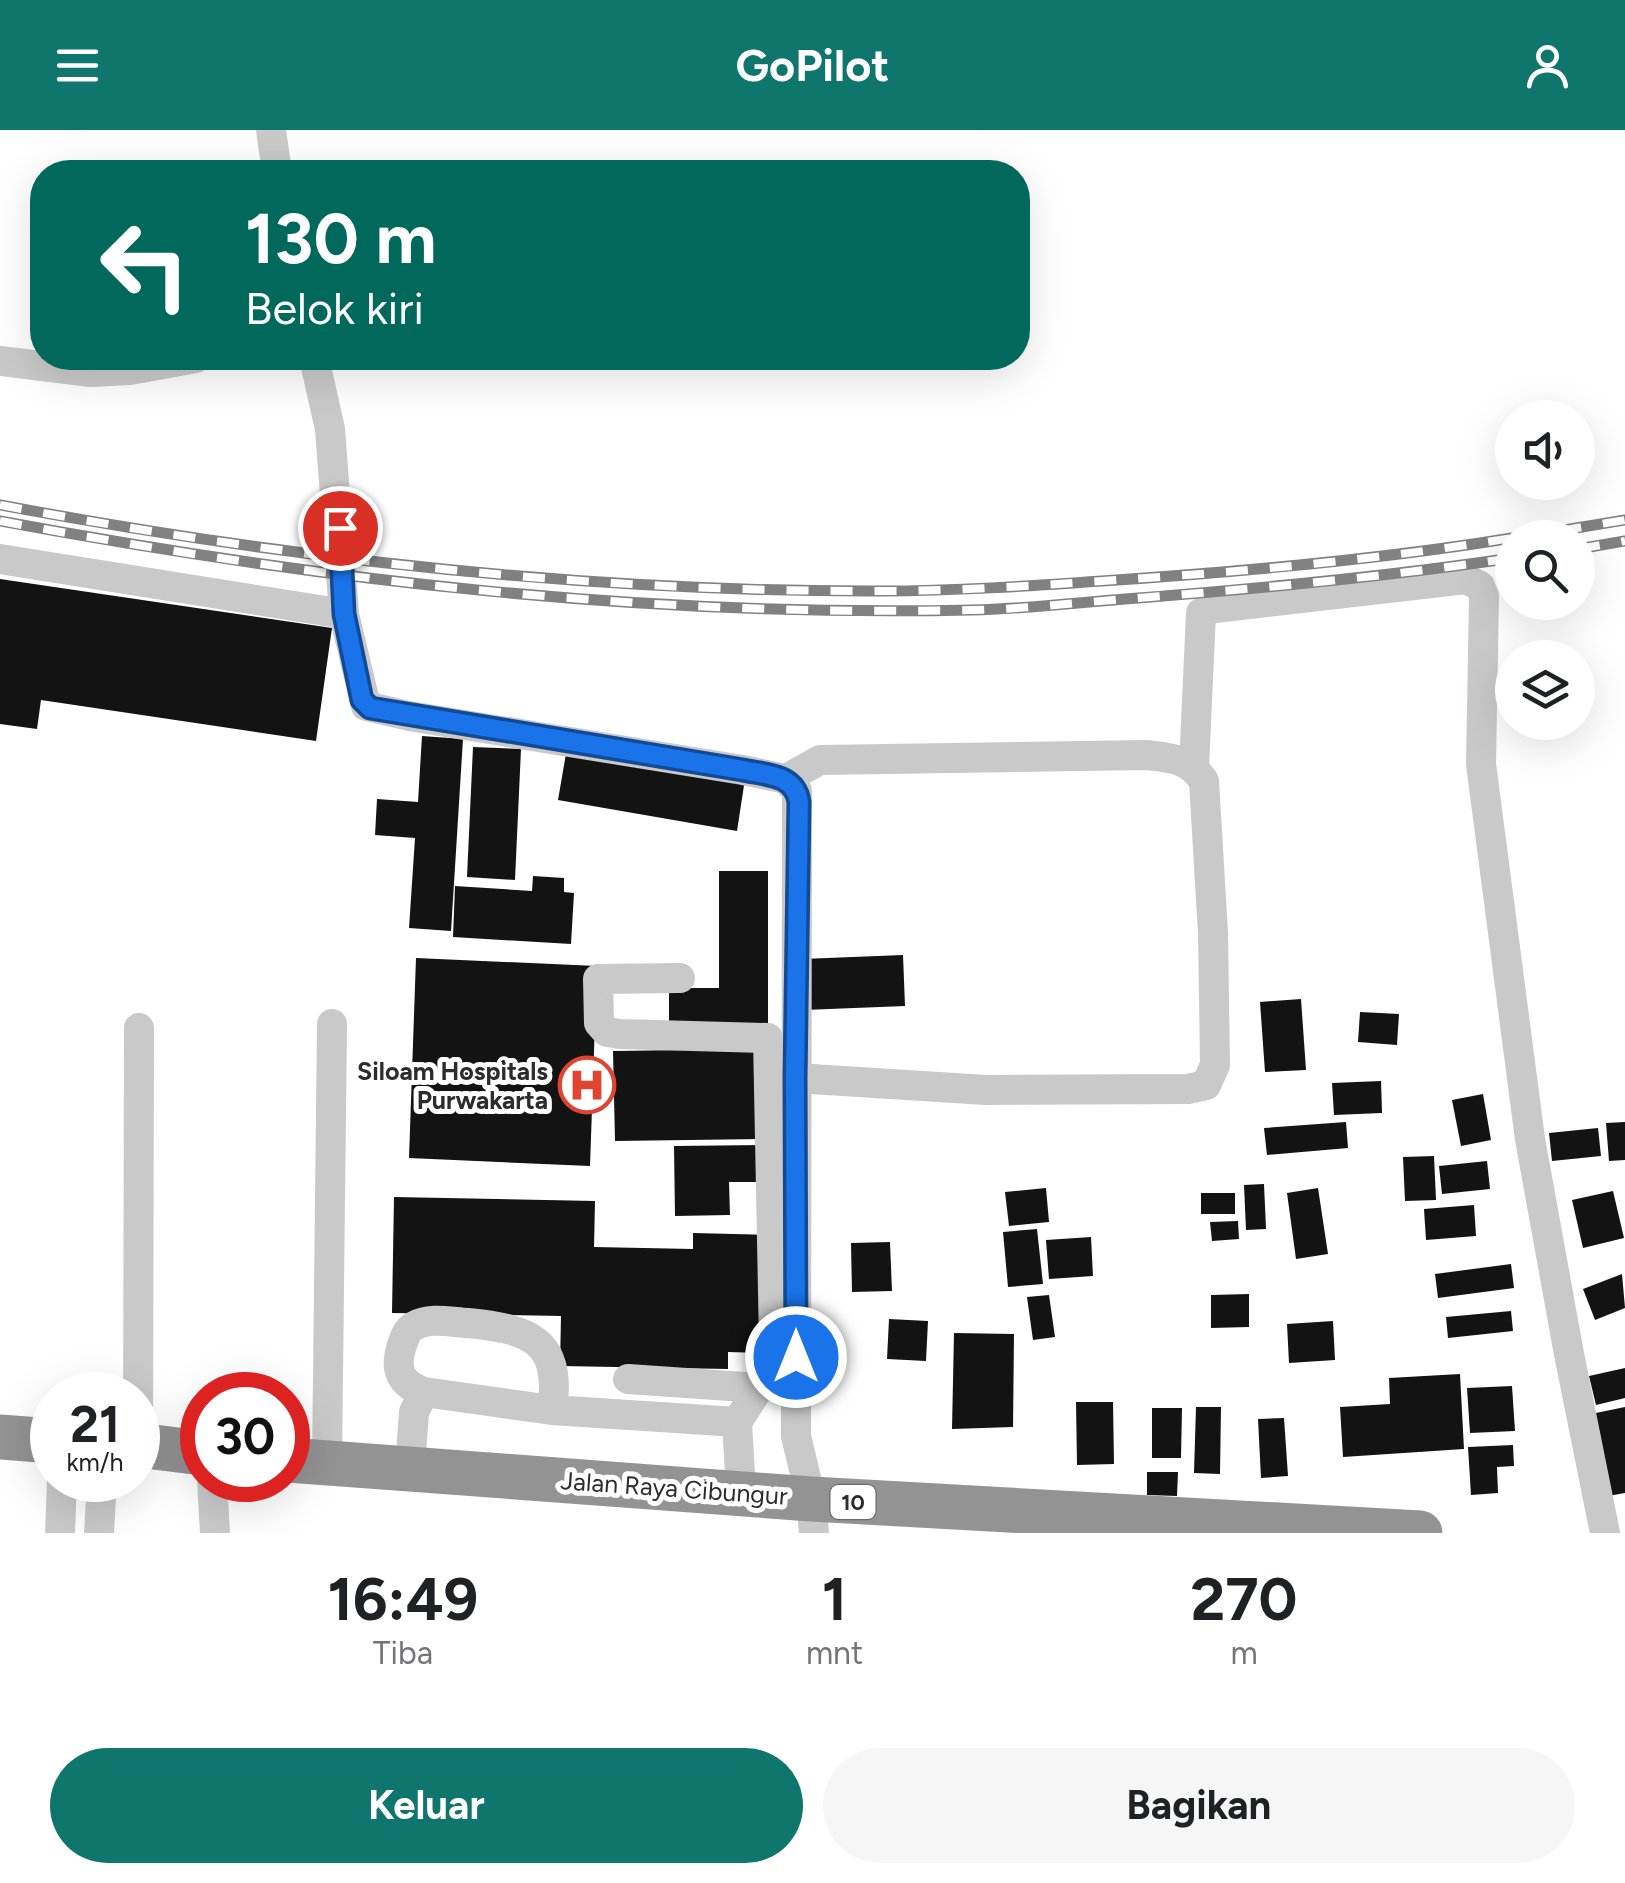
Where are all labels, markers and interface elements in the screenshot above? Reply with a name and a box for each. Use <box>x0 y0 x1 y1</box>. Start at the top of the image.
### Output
icon: menu <box>50 38 105 93</box>
text: GoPilot <box>736 38 889 92</box>
icon: person <box>1520 38 1575 93</box>
text: 130 m <box>245 196 437 281</box>
icon: left <box>80 200 210 330</box>
text: Belok kiri <box>245 281 424 335</box>
map controls <box>1495 400 1595 740</box>
button: sound <box>1495 400 1595 500</box>
pin <box>298 486 383 571</box>
icon: arrive <box>313 501 368 556</box>
button: search <box>1495 520 1595 620</box>
button: layers <box>1495 640 1595 740</box>
hospital icon: Siloam Hospitals Purwakarta <box>557 1055 617 1115</box>
place label: Siloam Hospitals Purwakarta <box>357 1056 548 1115</box>
position arrow <box>744 1305 848 1409</box>
speed limit sign: 30 <box>180 1372 310 1502</box>
text: 21 <box>70 1394 120 1455</box>
text: km/h <box>66 1447 124 1477</box>
street label: Jalan Raya Cibungur <box>560 1465 789 1511</box>
road number: 10 <box>830 1485 876 1519</box>
text: 16:49 <box>327 1563 478 1635</box>
text: 1 <box>822 1563 847 1635</box>
text: 270 <box>1191 1563 1298 1635</box>
text: Tiba <box>373 1634 433 1672</box>
text: mnt <box>806 1634 863 1672</box>
text: m <box>1230 1634 1258 1672</box>
button: Keluar <box>50 1748 803 1863</box>
button: Bagikan <box>823 1748 1575 1863</box>

